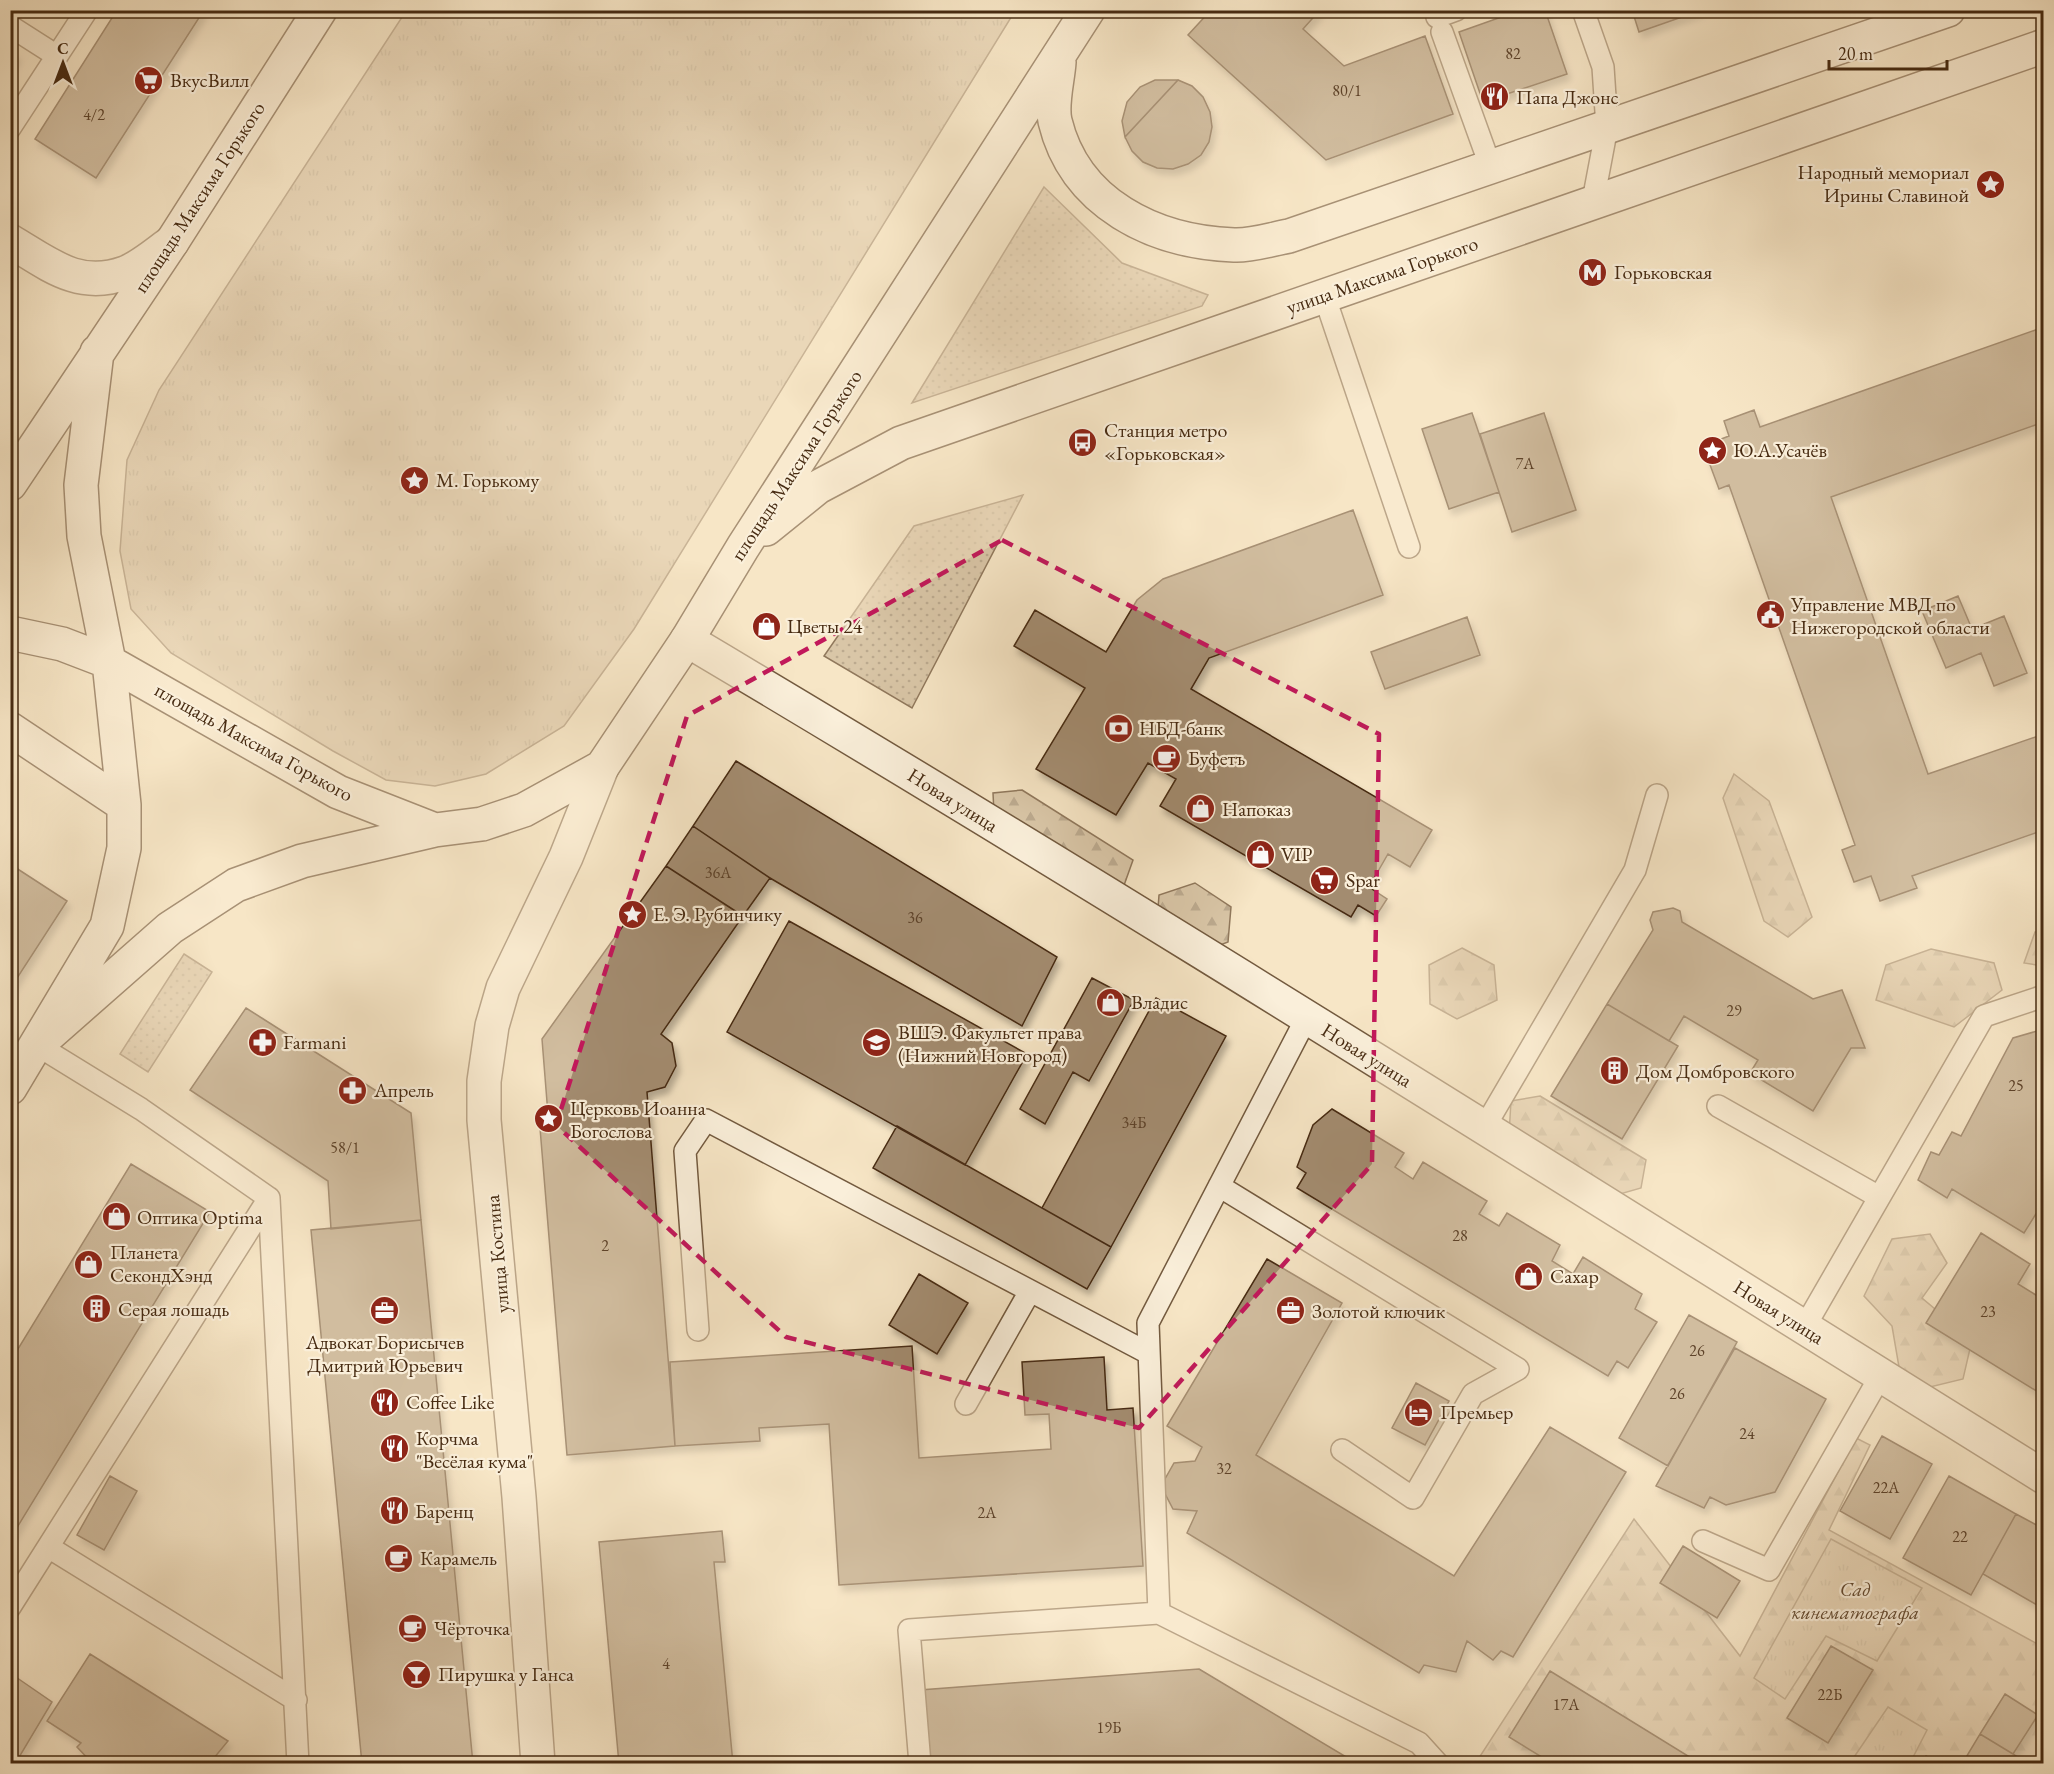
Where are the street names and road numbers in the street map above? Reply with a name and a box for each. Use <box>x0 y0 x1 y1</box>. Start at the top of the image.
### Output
street label: площадь Максима Горького <box>127 96 271 298</box>
street label: улица Максима Горького <box>1283 230 1481 320</box>
street label: площадь Максима Горького <box>724 364 868 566</box>
street label: площадь Максима Горького <box>150 677 358 807</box>
street label: Новая улица <box>903 762 1003 838</box>
street label: Новая улица <box>1317 1017 1417 1093</box>
street label: улица Костина <box>479 1194 515 1314</box>
street label: Новая улица <box>1729 1274 1829 1350</box>

